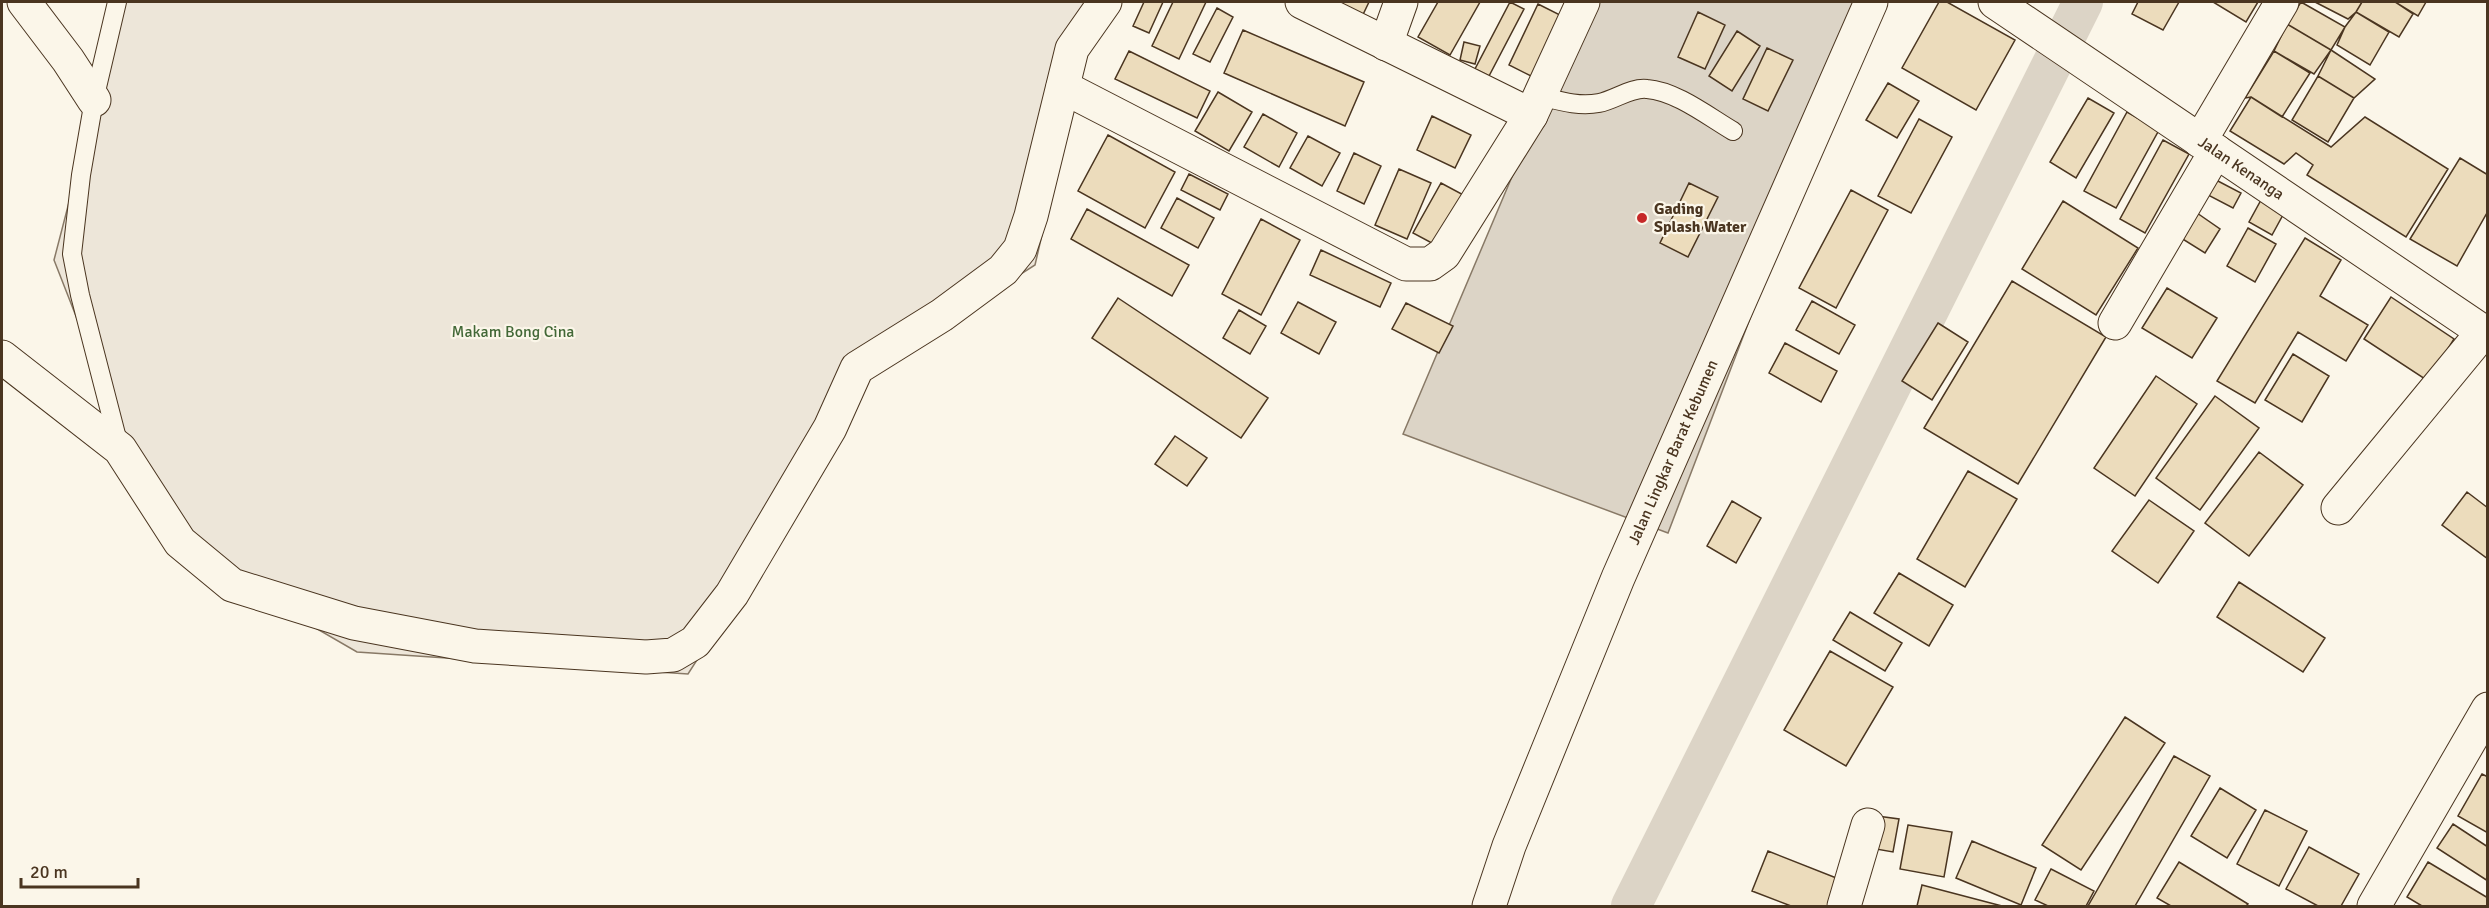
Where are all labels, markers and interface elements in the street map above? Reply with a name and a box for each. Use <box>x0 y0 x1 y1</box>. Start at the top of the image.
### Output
street label: Jalan Kenanga <box>2194 132 2288 204</box>
place label: Gading Splash Water <box>1654 199 1747 237</box>
marker: Gading Splash Water <box>1635 211 1649 225</box>
park label: Makam Bong Cina <box>452 322 574 342</box>
street label: Jalan Lingkar Barat Kebumen <box>1624 357 1723 548</box>
scale bar <box>21 851 138 889</box>
text: 20 m <box>30 861 68 883</box>

